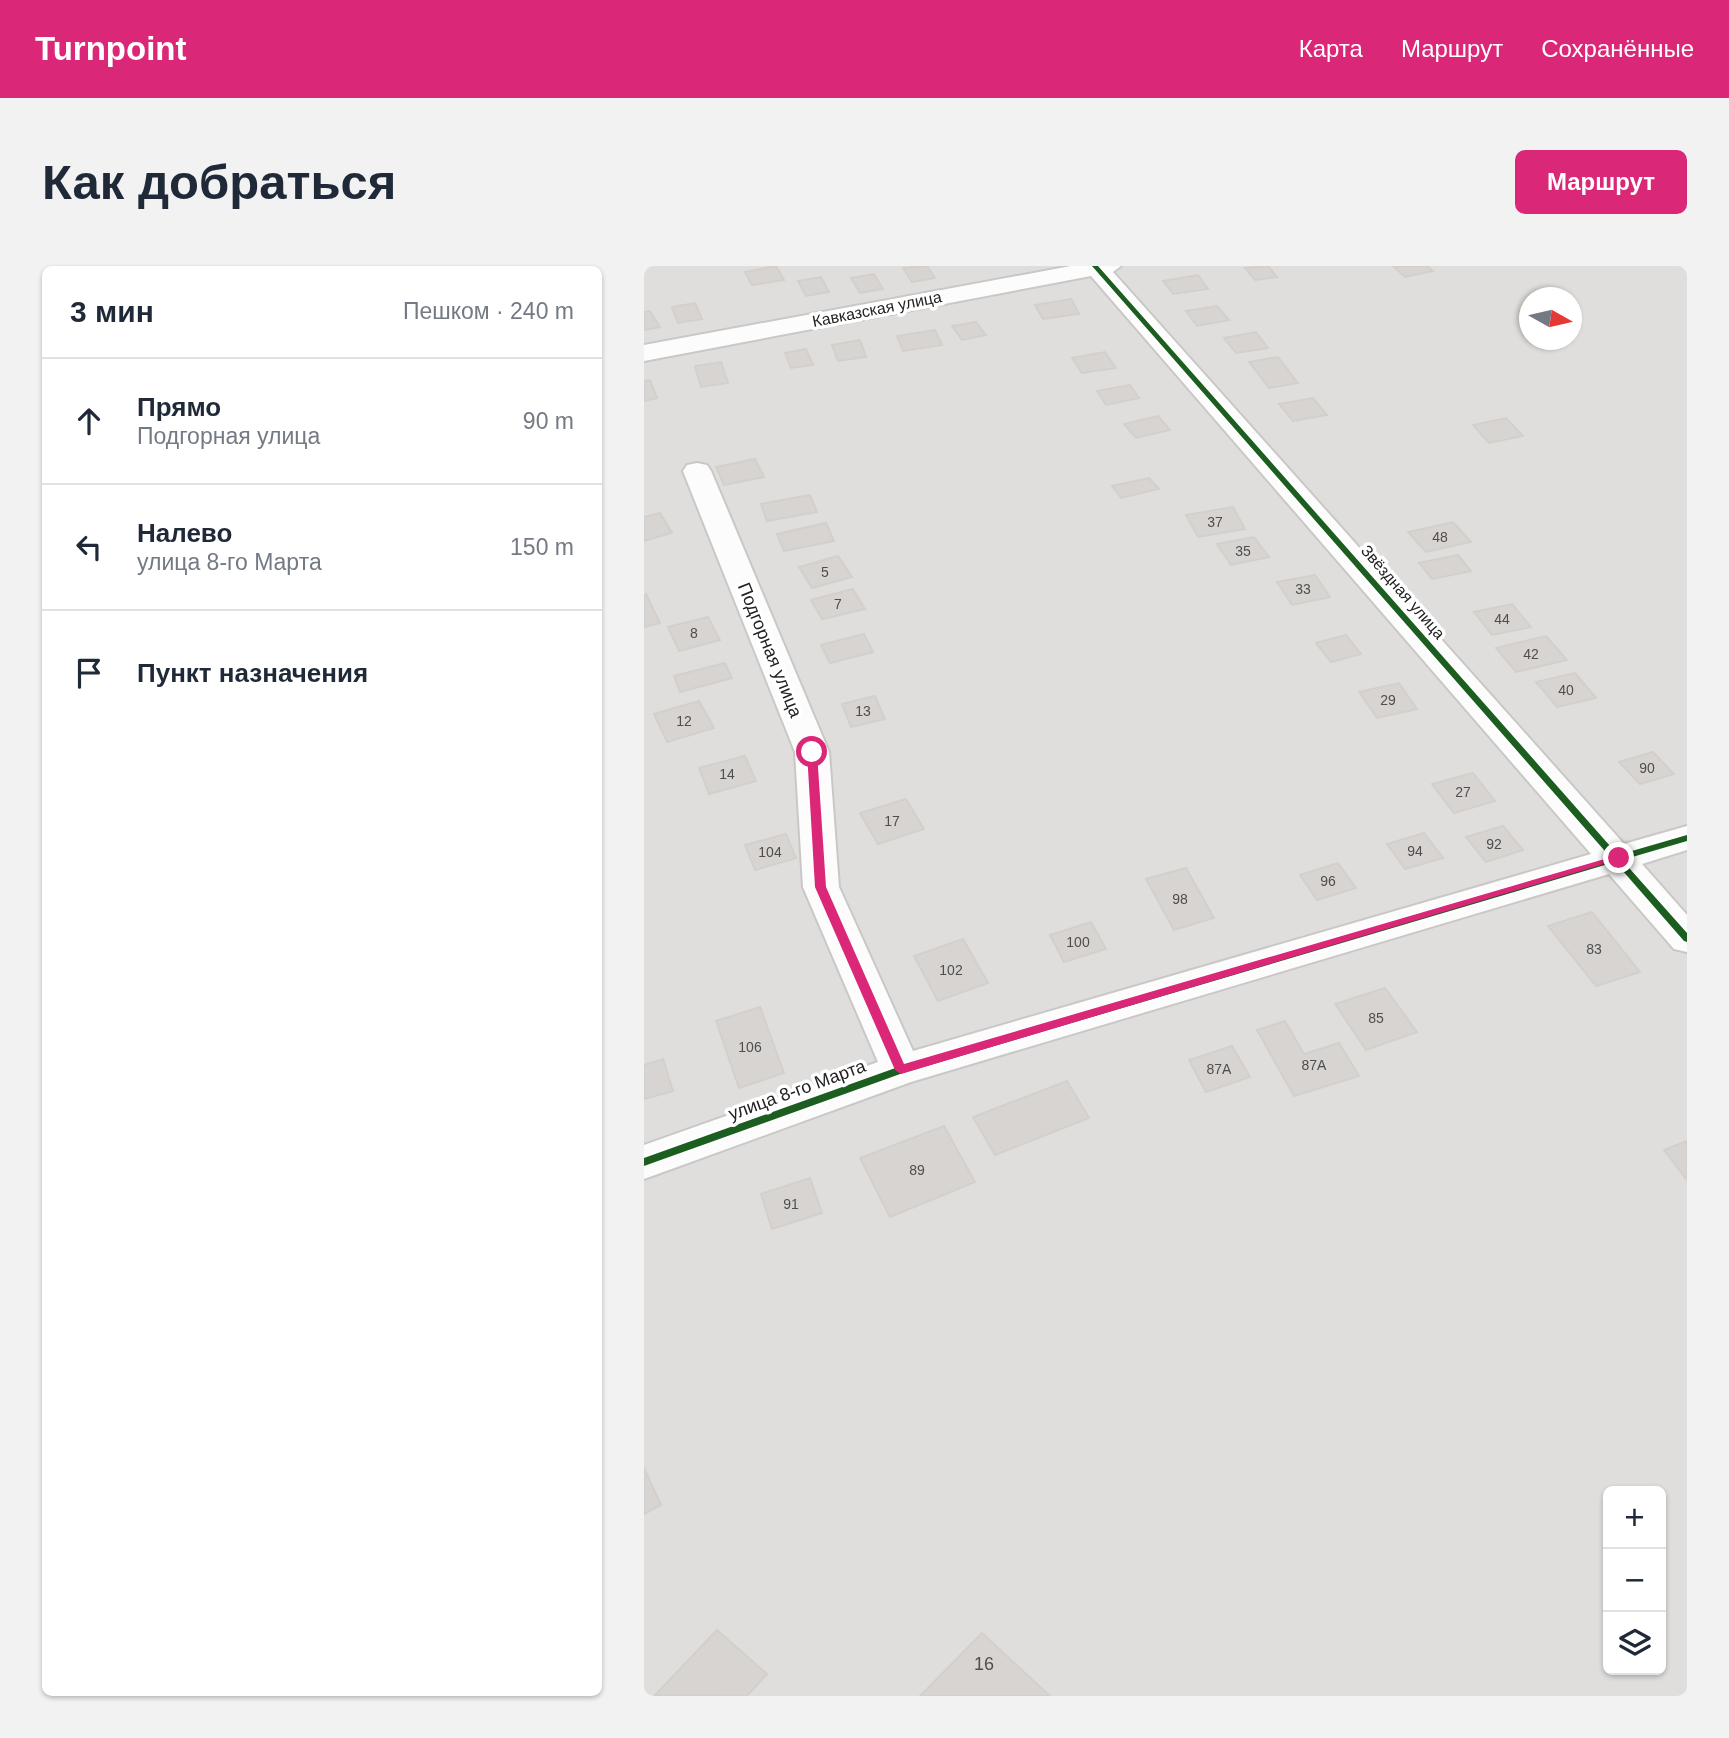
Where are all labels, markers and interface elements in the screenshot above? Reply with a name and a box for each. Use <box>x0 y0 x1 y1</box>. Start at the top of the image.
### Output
text: Turnpoint <box>35 30 187 67</box>
text: Карта <box>1299 35 1363 62</box>
text: Маршрут <box>1401 35 1503 62</box>
text: Сохранённые <box>1541 35 1694 62</box>
button: Маршрут <box>1515 150 1687 214</box>
text: Как добраться <box>42 155 396 209</box>
north arrow <box>1519 287 1582 350</box>
street label: Кавказская улица <box>811 288 943 330</box>
text: 3 мин <box>70 295 154 328</box>
text: Пешком · 240 m <box>403 298 574 324</box>
text: Прямо <box>137 392 221 422</box>
icon: ahead <box>70 402 108 440</box>
text: 90 m <box>523 408 574 434</box>
text: Подгорная улица <box>137 423 320 449</box>
house number: 37 <box>1207 514 1223 530</box>
text: Налево <box>137 518 232 548</box>
icon: left <box>70 528 108 566</box>
house number: 48 <box>1432 529 1448 545</box>
text: 150 m <box>510 534 574 560</box>
street label: Звёздная улица <box>1358 542 1448 642</box>
house number: 35 <box>1235 543 1251 559</box>
text: улица 8-го Марта <box>137 549 322 575</box>
house number: 5 <box>821 564 829 580</box>
street label: Подгорная улица <box>734 580 807 721</box>
house number: 33 <box>1295 581 1311 597</box>
house number: 7 <box>834 596 842 612</box>
house number: 44 <box>1494 611 1510 627</box>
house number: 8 <box>690 625 698 641</box>
house number: 42 <box>1523 646 1539 662</box>
icon: arrive <box>70 654 108 692</box>
text: Пункт назначения <box>137 658 368 688</box>
house number: 40 <box>1558 682 1574 698</box>
house number: 29 <box>1380 692 1396 708</box>
house number: 13 <box>855 703 871 719</box>
house number: 12 <box>676 713 692 729</box>
route start <box>796 736 827 767</box>
house number: 90 <box>1639 760 1655 776</box>
house number: 14 <box>719 766 735 782</box>
house number: 27 <box>1455 784 1471 800</box>
house number: 17 <box>884 813 900 829</box>
house number: 92 <box>1486 836 1502 852</box>
route end <box>1603 842 1634 873</box>
house number: 94 <box>1407 843 1423 859</box>
house number: 104 <box>758 844 782 860</box>
house number: 96 <box>1320 873 1336 889</box>
house number: 98 <box>1172 891 1188 907</box>
house number: 100 <box>1066 934 1090 950</box>
house number: 83 <box>1586 941 1602 957</box>
house number: 102 <box>939 962 963 978</box>
house number: 85 <box>1368 1010 1384 1026</box>
house number: 106 <box>738 1039 762 1055</box>
street label: улица 8-го Марта <box>726 1056 869 1124</box>
house number: 87А <box>1302 1057 1327 1073</box>
house number: 87А <box>1207 1061 1232 1077</box>
house number: 89 <box>909 1162 925 1178</box>
house number: 91 <box>783 1196 799 1212</box>
map controls <box>1603 1486 1666 1675</box>
button: + <box>1603 1486 1666 1549</box>
button: − <box>1603 1549 1666 1612</box>
button: layers <box>1603 1612 1666 1675</box>
house number: 16 <box>974 1654 994 1674</box>

